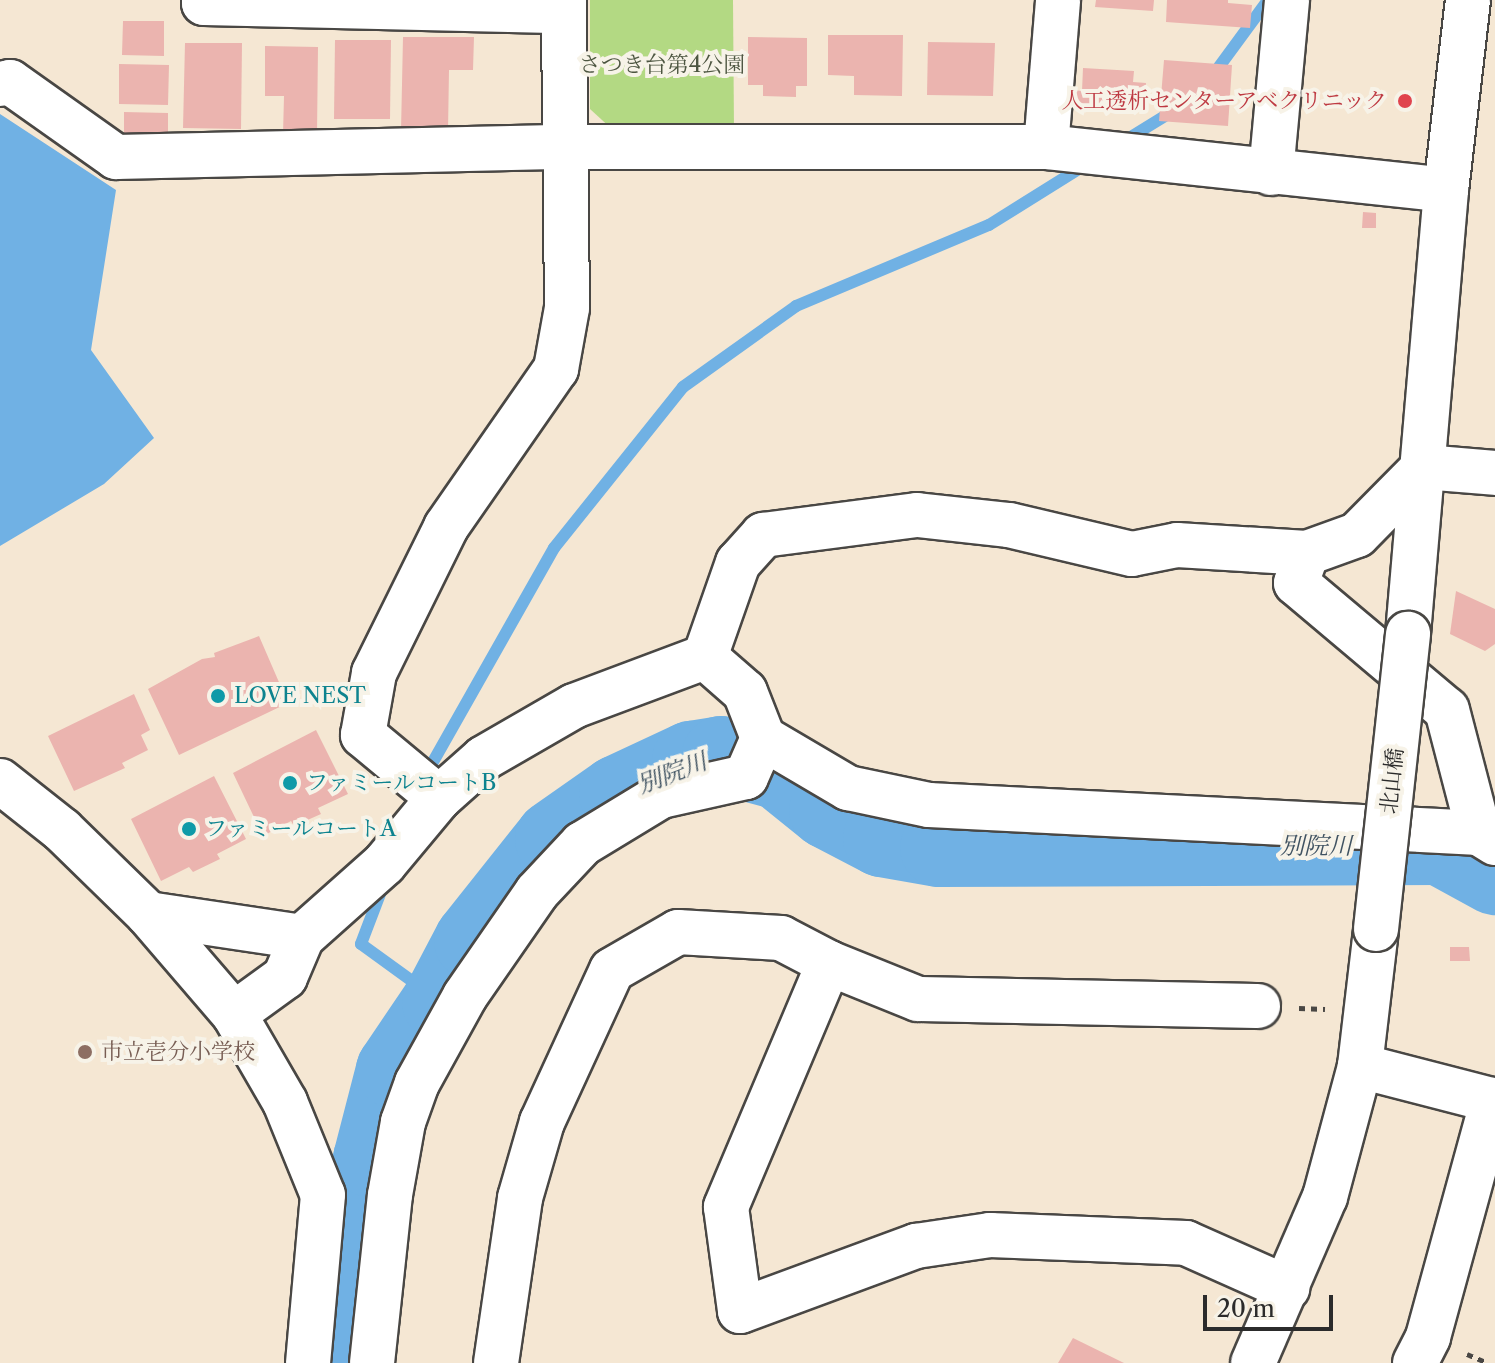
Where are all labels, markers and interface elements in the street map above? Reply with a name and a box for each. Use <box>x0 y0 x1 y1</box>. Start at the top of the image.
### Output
park label: さつき台第4公園 <box>579 52 745 78</box>
place label: 人工透析センターアベクリニック <box>1057 88 1387 114</box>
marker: 人工透析センターアベクリニック <box>1394 90 1416 112</box>
place label: LOVE NEST <box>234 683 366 709</box>
marker: LOVE NEST <box>209 687 227 705</box>
water label: 別院川 <box>633 747 711 799</box>
street label: 北山橋 <box>1375 747 1409 815</box>
place label: ファミールコートB <box>306 770 497 796</box>
marker: ファミールコートB <box>281 774 299 792</box>
place label: ファミールコートA <box>205 816 397 842</box>
marker: ファミールコートA <box>180 820 198 838</box>
water label: 別院川 <box>1280 832 1352 860</box>
place label: 市立壱分小学校 <box>101 1039 255 1065</box>
marker: 市立壱分小学校 <box>76 1043 94 1061</box>
scale bar <box>1207 1279 1337 1329</box>
text: 20 m <box>1217 1294 1275 1323</box>

